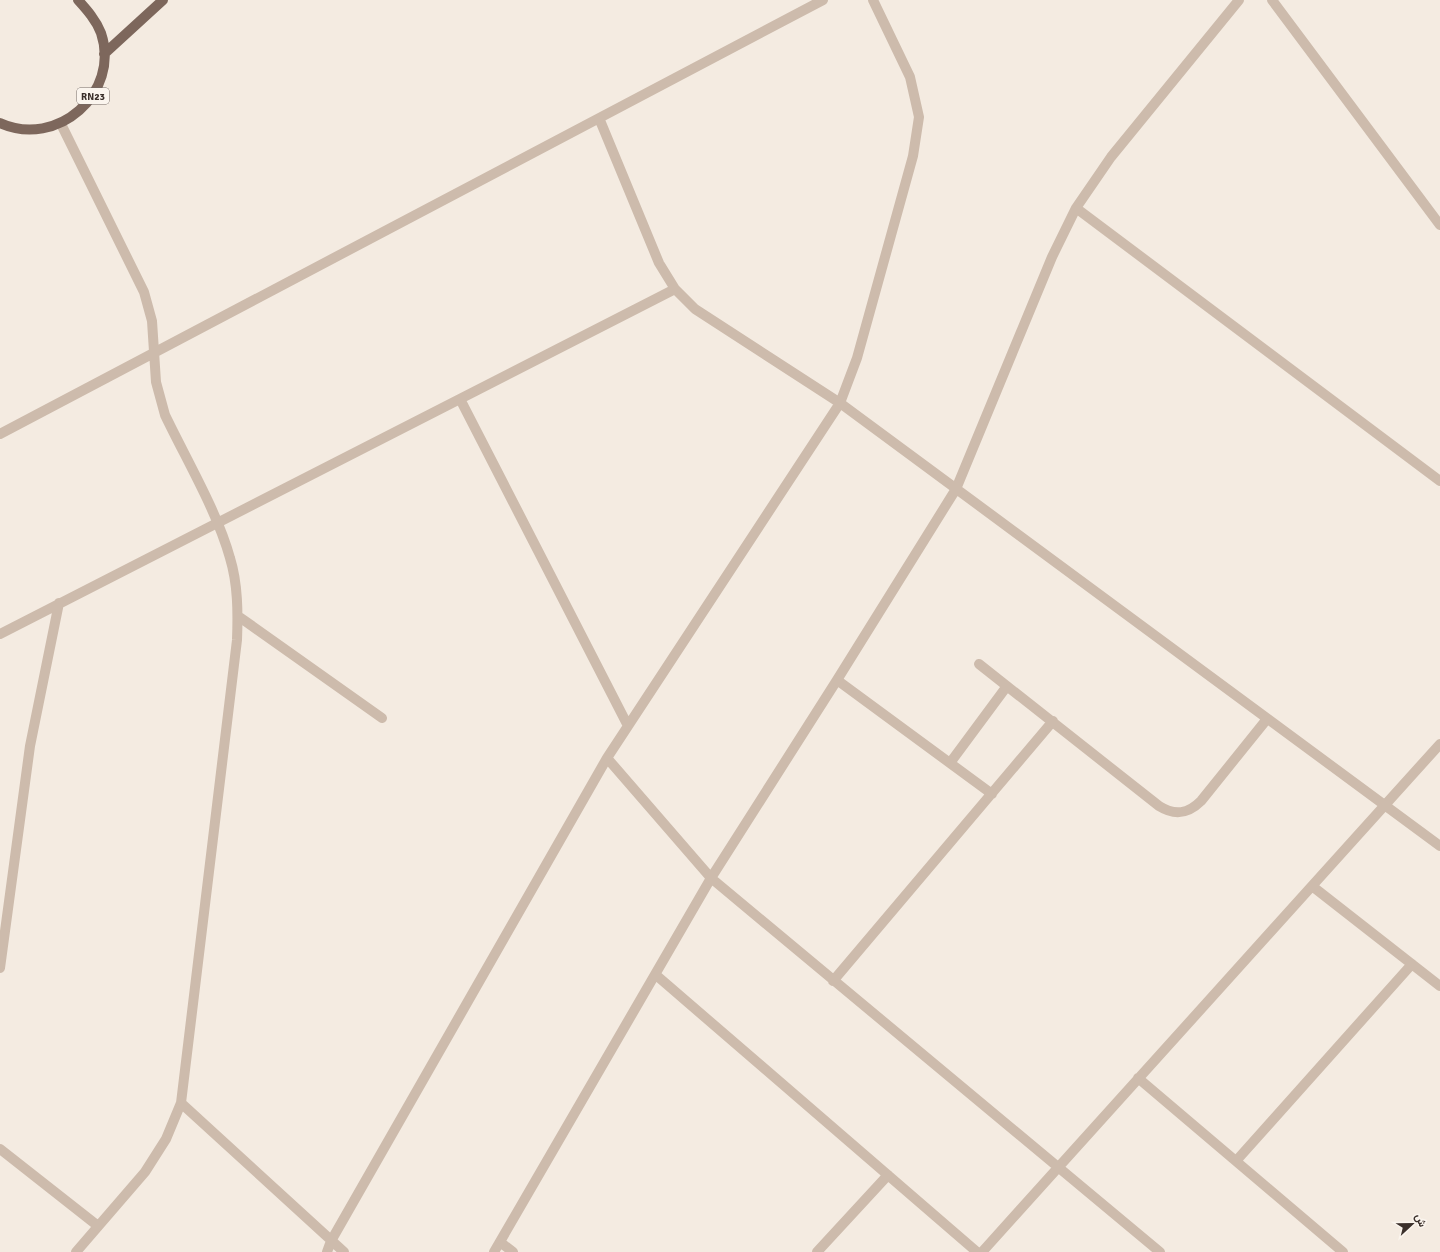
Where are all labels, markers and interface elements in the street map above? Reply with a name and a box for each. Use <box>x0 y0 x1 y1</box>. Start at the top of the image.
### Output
road number: RN23 <box>77 88 109 104</box>
north arrow <box>1392 1204 1432 1244</box>
text: ش <box>1412 1212 1429 1229</box>

